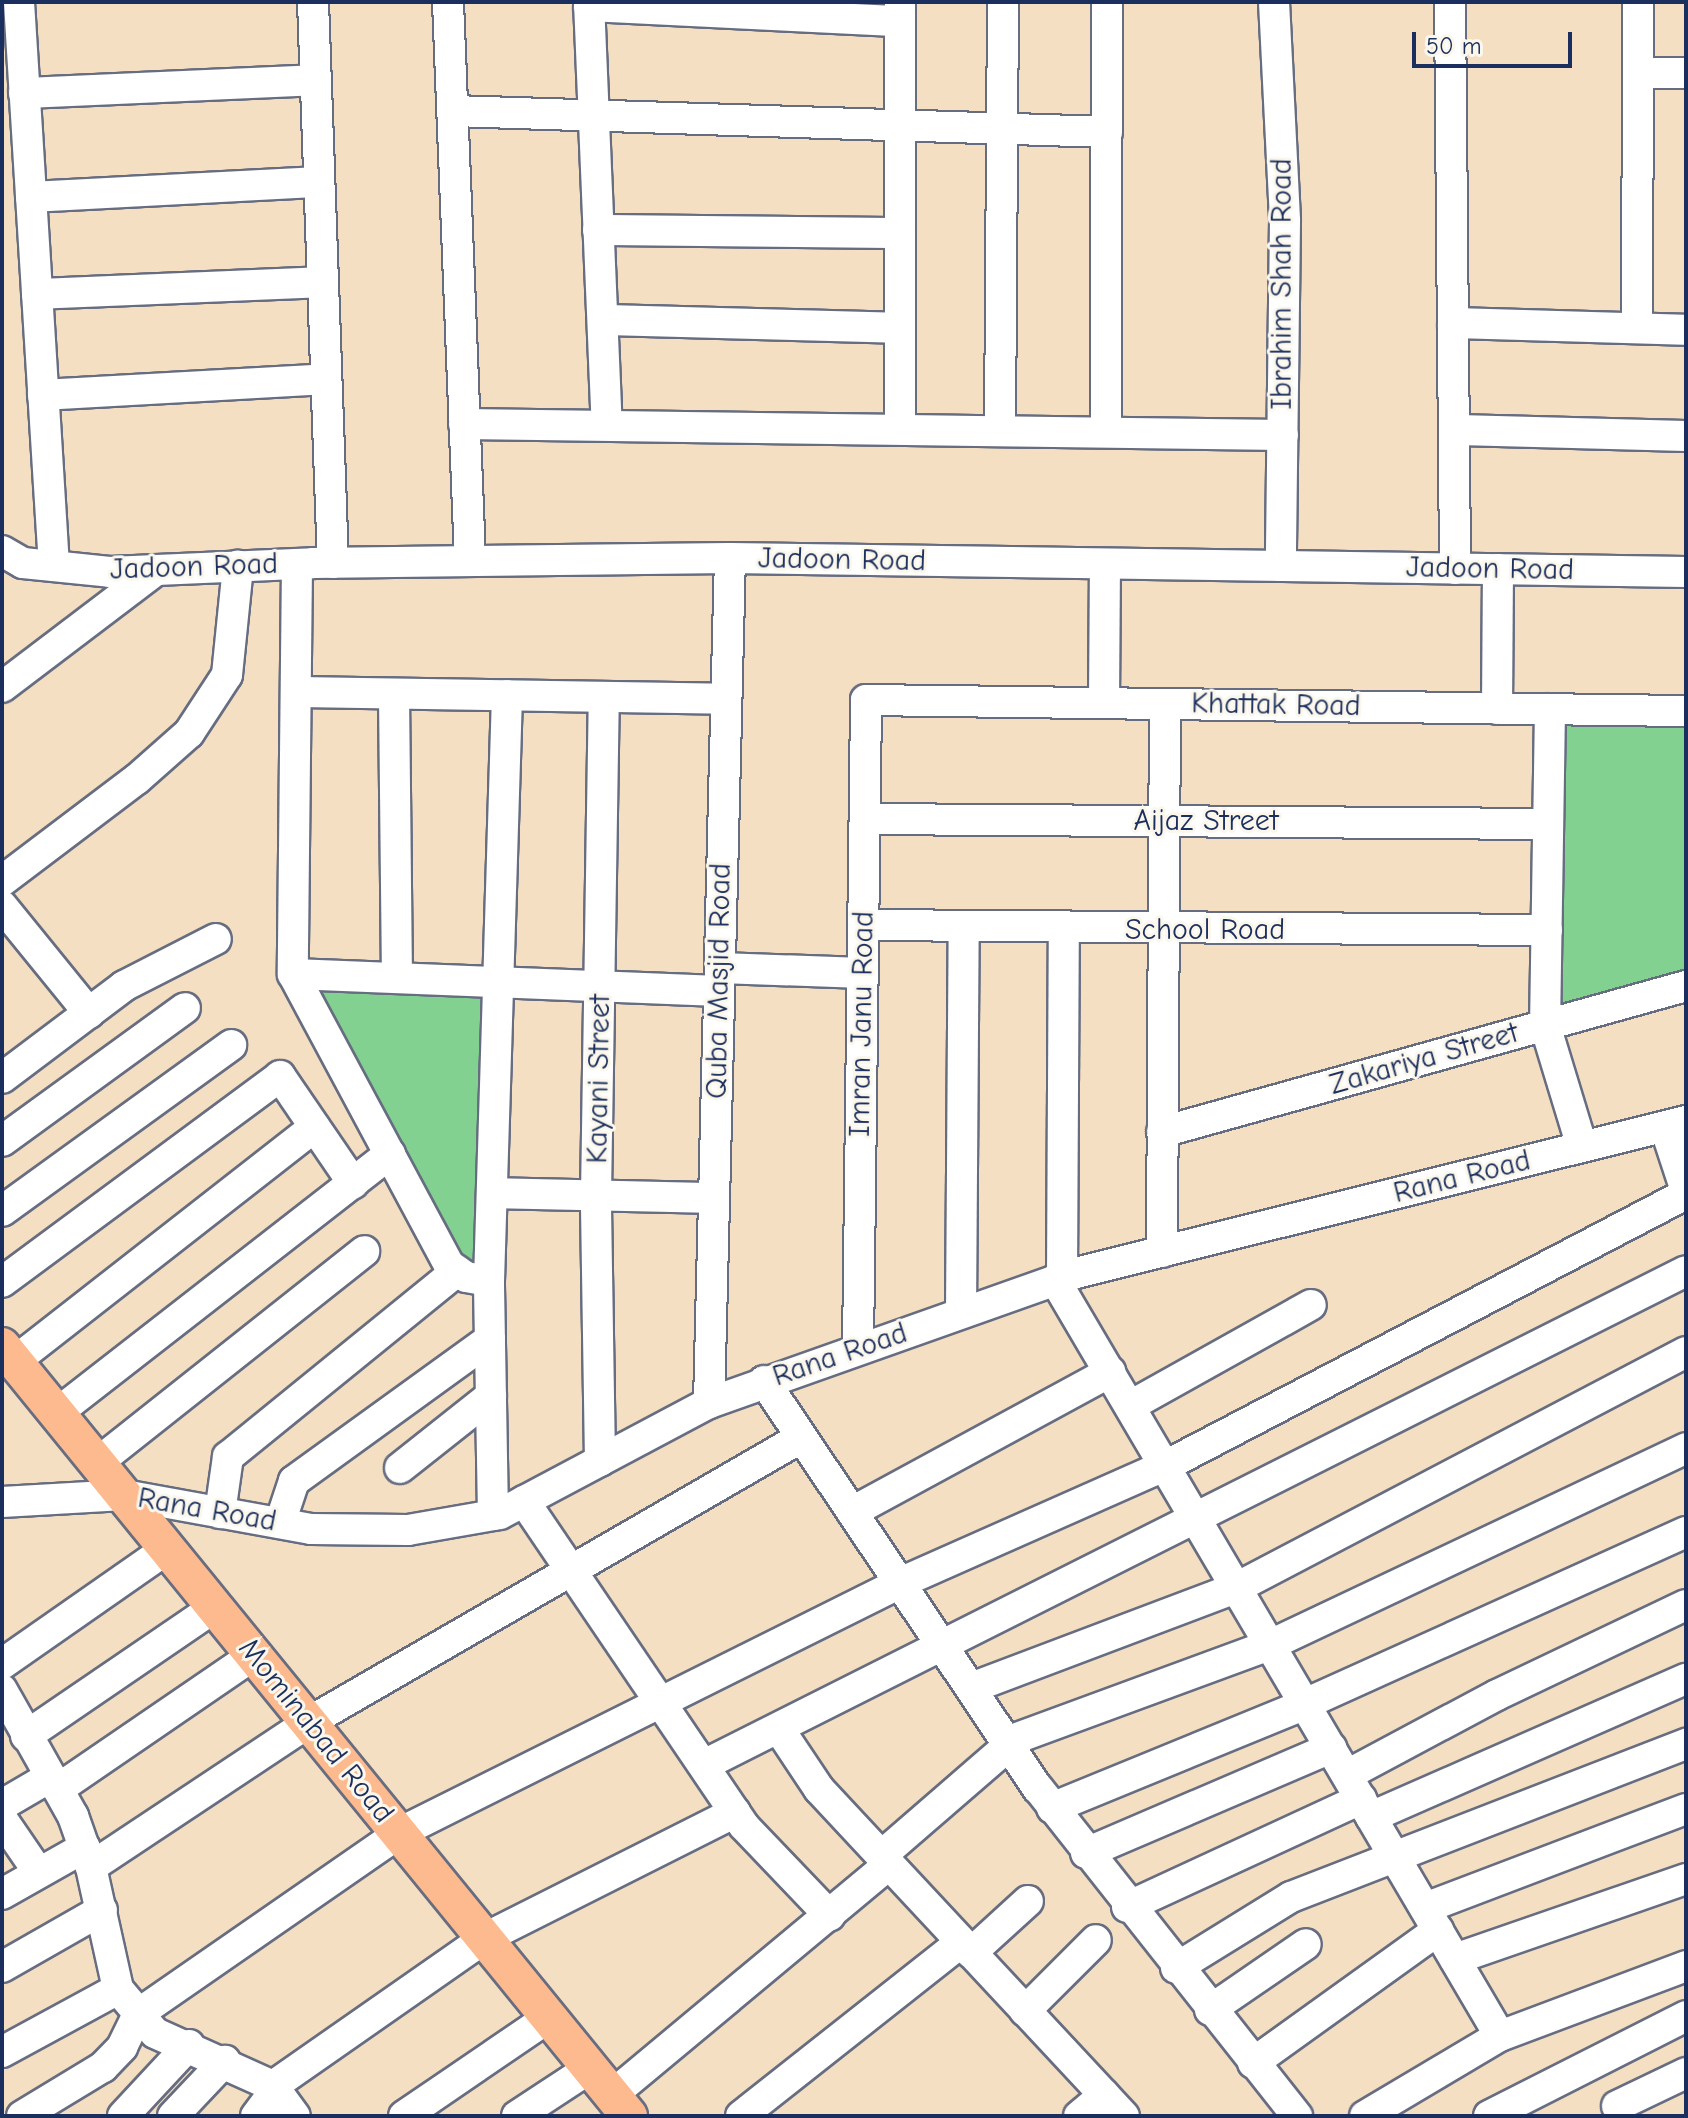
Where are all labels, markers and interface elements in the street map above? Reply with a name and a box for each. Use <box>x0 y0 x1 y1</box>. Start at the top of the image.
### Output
scale bar <box>1416 16 1576 66</box>
text: 50 m <box>1426 32 1482 60</box>
street label: Ibrahim Shah Road <box>1264 158 1300 410</box>
street label: Jadoon Road <box>758 541 926 579</box>
street label: Jadoon Road <box>109 546 279 588</box>
street label: Jadoon Road <box>1406 550 1574 588</box>
street label: Khattak Road <box>1191 686 1361 724</box>
street label: Aijaz Street <box>1134 803 1278 839</box>
street label: Quba Masjid Road <box>699 863 739 1099</box>
street label: Imran Janu Road <box>842 911 882 1137</box>
street label: School Road <box>1125 912 1285 948</box>
street label: Kayani Street <box>580 994 618 1164</box>
street label: Zakariya Street <box>1326 1015 1522 1103</box>
street label: Rana Road <box>1390 1143 1534 1211</box>
street label: Rana Road <box>768 1315 912 1395</box>
street label: Rana Road <box>135 1480 279 1540</box>
street label: Mominabad Road <box>231 1631 401 1831</box>

